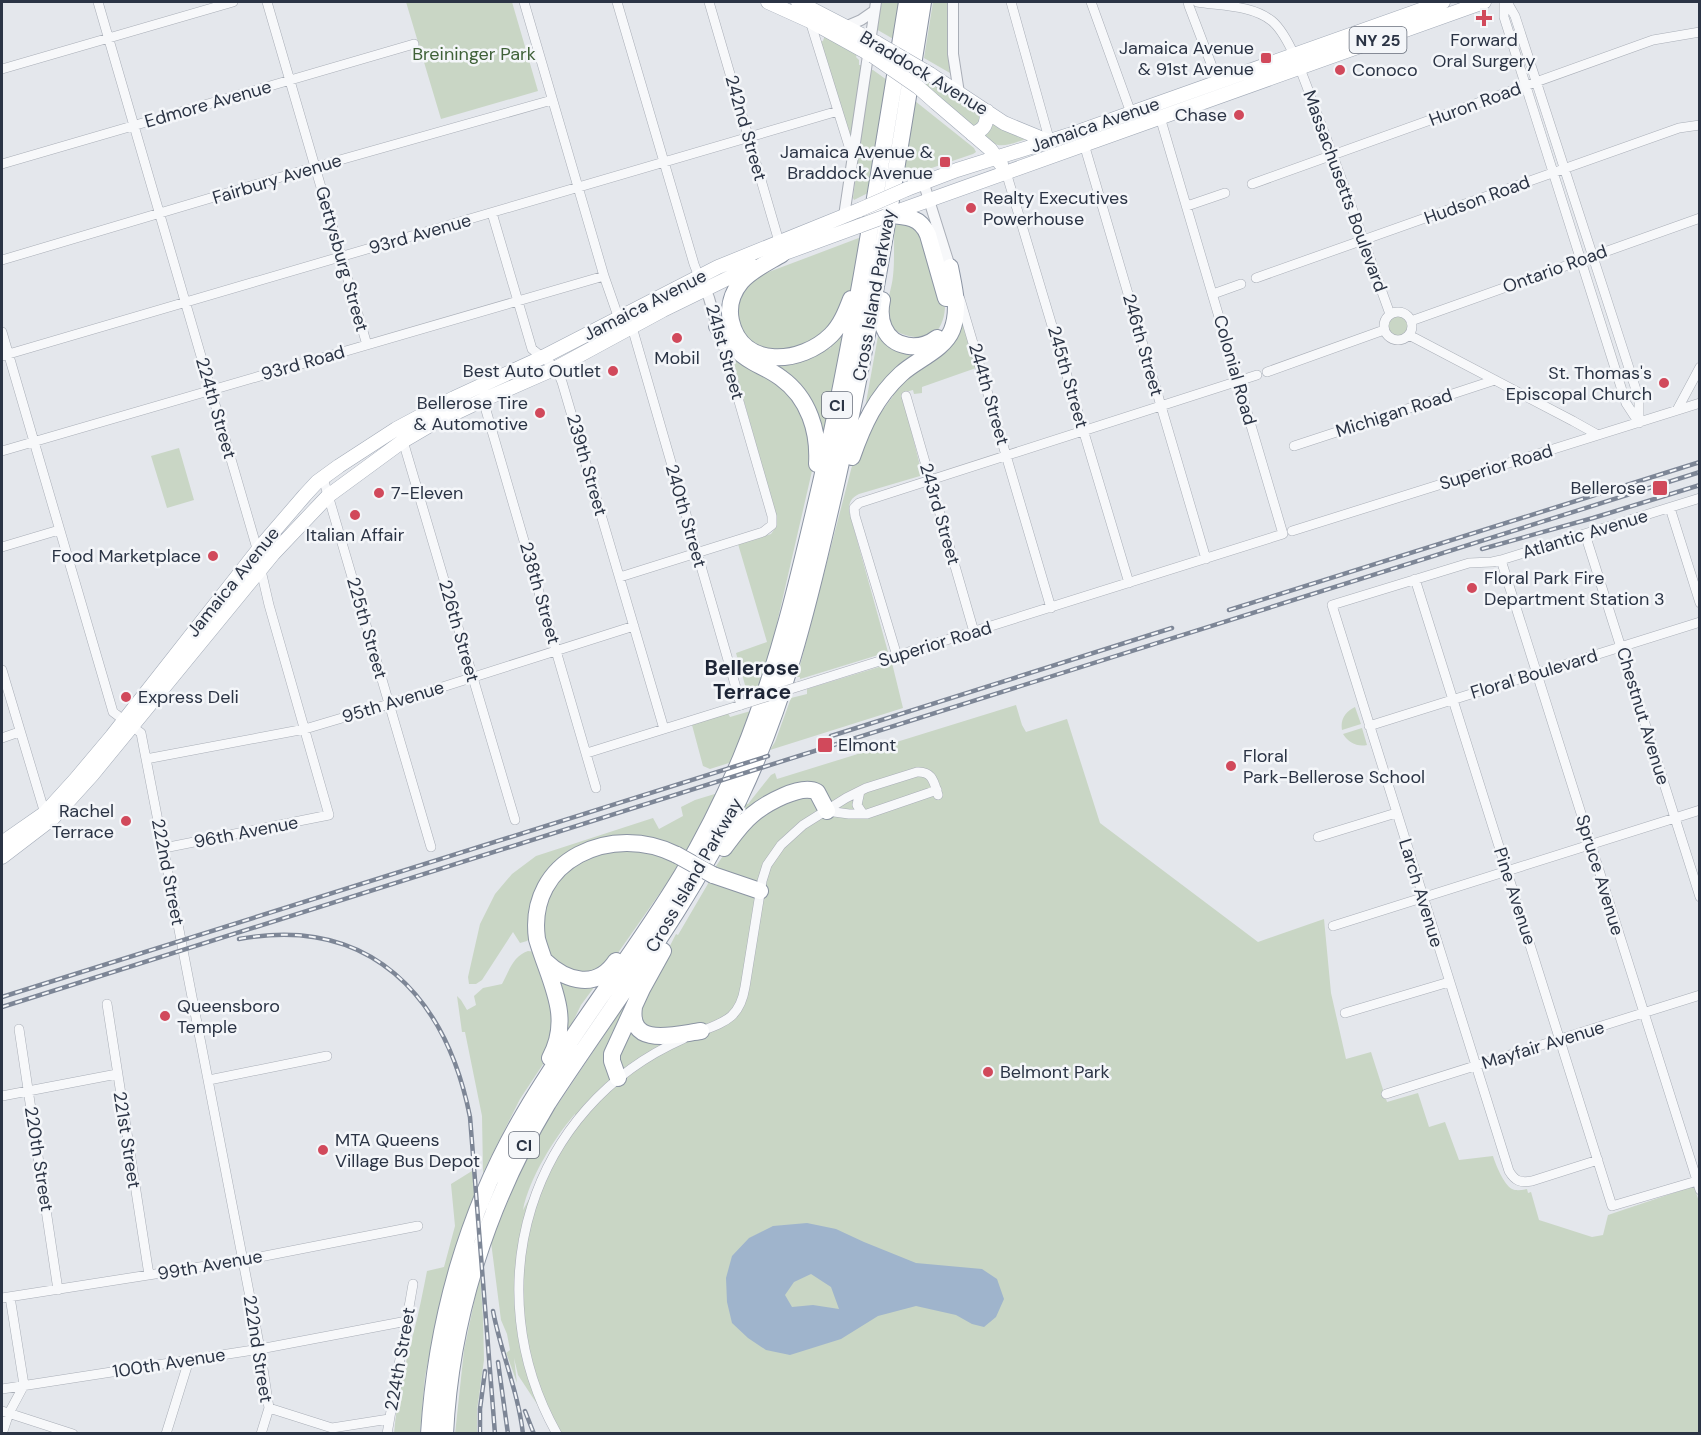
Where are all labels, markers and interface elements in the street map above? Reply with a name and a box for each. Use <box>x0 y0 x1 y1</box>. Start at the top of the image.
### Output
marker: Forward Oral Surgery <box>1475 9 1493 27</box>
street label: Braddock Avenue <box>855 25 993 121</box>
road number: NY 25 <box>1350 27 1406 53</box>
place label: Forward Oral Surgery <box>1433 28 1535 73</box>
place label: Jamaica Avenue & 91st Avenue <box>1119 36 1254 81</box>
park label: Breininger Park <box>412 42 536 66</box>
marker: Jamaica Avenue & 91st Avenue <box>1259 51 1273 65</box>
place label: Conoco <box>1352 58 1418 82</box>
marker: Conoco <box>1333 63 1347 77</box>
street label: 242nd Street <box>719 72 773 184</box>
street label: Edmore Avenue <box>142 74 274 134</box>
street label: Huron Road <box>1426 76 1524 132</box>
street label: Massachusetts Boulevard <box>1297 87 1393 295</box>
street label: Jamaica Avenue <box>1027 92 1163 158</box>
place label: Chase <box>1175 103 1227 127</box>
marker: Chase <box>1232 108 1246 122</box>
place label: Jamaica Avenue & Braddock Avenue <box>780 140 933 185</box>
street label: Fairbury Avenue <box>209 148 345 210</box>
marker: Jamaica Avenue & Braddock Avenue <box>938 155 952 169</box>
street label: Hudson Road <box>1421 170 1533 230</box>
street label: Gettysburg Street <box>310 184 374 334</box>
place label: Realty Executives Powerhouse <box>983 186 1128 231</box>
marker: Realty Executives Powerhouse <box>964 201 978 215</box>
street label: Cross Island Parkway <box>847 207 901 383</box>
street label: 93rd Avenue <box>366 208 474 260</box>
street label: Ontario Road <box>1499 239 1611 299</box>
street label: Jamaica Avenue <box>579 264 711 346</box>
street label: 246th Street <box>1117 291 1169 399</box>
street label: 241st Street <box>700 302 750 402</box>
street label: Colonial Road <box>1208 312 1262 428</box>
street label: 245th Street <box>1042 323 1094 431</box>
marker: Mobil <box>670 331 684 345</box>
street label: 93rd Road <box>258 340 348 386</box>
street label: 244th Street <box>963 340 1015 448</box>
place label: Mobil <box>654 346 700 370</box>
street label: 224th Street <box>190 354 242 462</box>
place label: Best Auto Outlet <box>463 359 601 383</box>
place label: St. Thomas's Episcopal Church <box>1506 361 1652 406</box>
marker: Best Auto Outlet <box>606 364 620 378</box>
marker: St. Thomas's Episcopal Church <box>1657 376 1671 390</box>
street label: Michigan Road <box>1333 383 1455 443</box>
place label: Bellerose Tire & Automotive <box>413 391 528 436</box>
road number: CI <box>822 392 852 418</box>
marker: Bellerose Tire & Automotive <box>533 406 547 420</box>
street label: 239th Street <box>561 411 613 519</box>
street label: Superior Road <box>1436 438 1556 496</box>
street label: 243rd Street <box>914 460 966 568</box>
street label: 240th Street <box>660 461 712 571</box>
place label: Bellerose <box>1570 476 1646 500</box>
marker: Bellerose <box>1651 479 1669 497</box>
place label: 7-Eleven <box>391 481 463 505</box>
marker: 7-Eleven <box>372 486 386 500</box>
street label: Atlantic Avenue <box>1519 504 1651 564</box>
marker: Italian Affair <box>348 508 362 522</box>
street label: Jamaica Avenue <box>181 522 285 642</box>
place label: Italian Affair <box>306 523 405 547</box>
street label: 238th Street <box>514 539 566 647</box>
place label: Food Marketplace <box>52 544 201 568</box>
marker: Food Marketplace <box>206 549 220 563</box>
place label: Floral Park Fire Department Station 3 <box>1484 566 1665 611</box>
street label: 225th Street <box>341 574 393 682</box>
street label: 226th Street <box>433 577 485 685</box>
marker: Floral Park Fire Department Station 3 <box>1465 581 1479 595</box>
street label: Superior Road <box>875 615 995 673</box>
street label: Floral Boulevard <box>1468 643 1600 705</box>
street label: Chestnut Avenue <box>1611 644 1675 788</box>
district label: Bellerose Terrace <box>705 654 799 706</box>
street label: 95th Avenue <box>339 675 447 729</box>
place label: Express Deli <box>138 685 239 709</box>
marker: Express Deli <box>119 690 133 704</box>
place label: Elmont <box>838 733 896 757</box>
marker: Elmont <box>816 736 834 754</box>
place label: Floral Park-Bellerose School <box>1243 744 1425 789</box>
marker: Floral Park-Bellerose School <box>1224 759 1238 773</box>
street label: Cross Island Parkway <box>640 793 748 957</box>
place label: Rachel Terrace <box>52 799 114 844</box>
street label: 96th Avenue <box>192 810 300 854</box>
street label: Spruce Avenue <box>1570 812 1630 938</box>
marker: Rachel Terrace <box>119 814 133 828</box>
street label: 222nd Street <box>146 816 190 928</box>
street label: Larch Avenue <box>1393 836 1449 950</box>
street label: Pine Avenue <box>1488 844 1542 948</box>
place label: Queensboro Temple <box>177 994 280 1039</box>
marker: Queensboro Temple <box>158 1009 172 1023</box>
street label: Mayfair Avenue <box>1479 1015 1607 1075</box>
place label: Belmont Park <box>1000 1060 1110 1084</box>
marker: Belmont Park <box>981 1065 995 1079</box>
street label: 221st Street <box>107 1090 147 1190</box>
street label: 220th Street <box>19 1105 59 1213</box>
place label: MTA Queens Village Bus Depot <box>335 1128 480 1173</box>
road number: CI <box>509 1132 539 1158</box>
marker: MTA Queens Village Bus Depot <box>316 1143 330 1157</box>
street label: 99th Avenue <box>156 1244 264 1286</box>
street label: 222nd Street <box>238 1294 278 1404</box>
street label: 224th Street <box>379 1305 421 1413</box>
street label: 100th Avenue <box>111 1342 227 1384</box>

